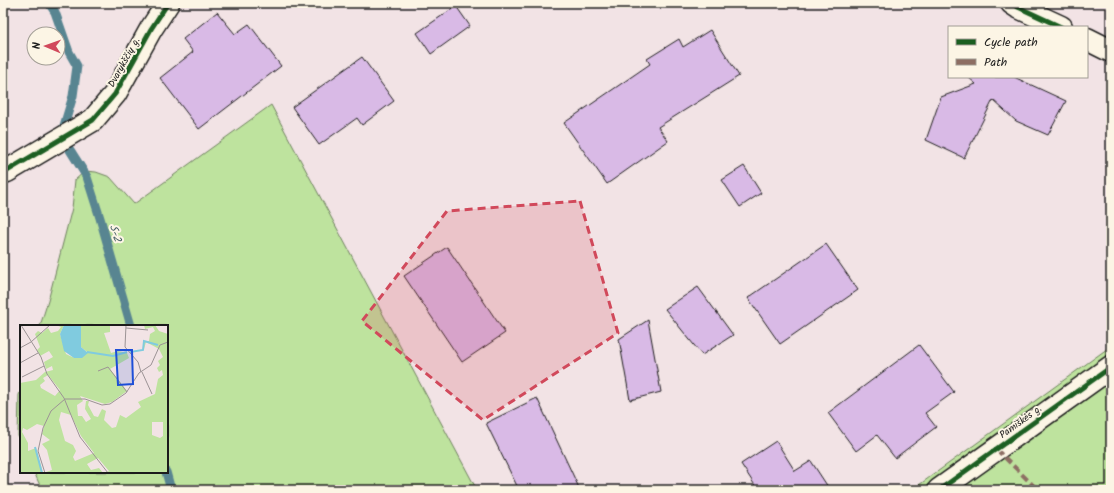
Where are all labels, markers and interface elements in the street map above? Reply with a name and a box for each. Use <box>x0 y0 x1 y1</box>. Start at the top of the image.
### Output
north arrow <box>26 26 66 66</box>
legend <box>948 26 1088 78</box>
text: Cycle path <box>984 33 1038 52</box>
street label: Dvarykščių g. <box>104 35 144 90</box>
text: N <box>28 42 46 49</box>
text: Path <box>984 53 1007 72</box>
water label: S-2 <box>104 222 127 246</box>
inset map <box>20 325 168 473</box>
street label: Pamiškės g. <box>996 401 1045 443</box>

